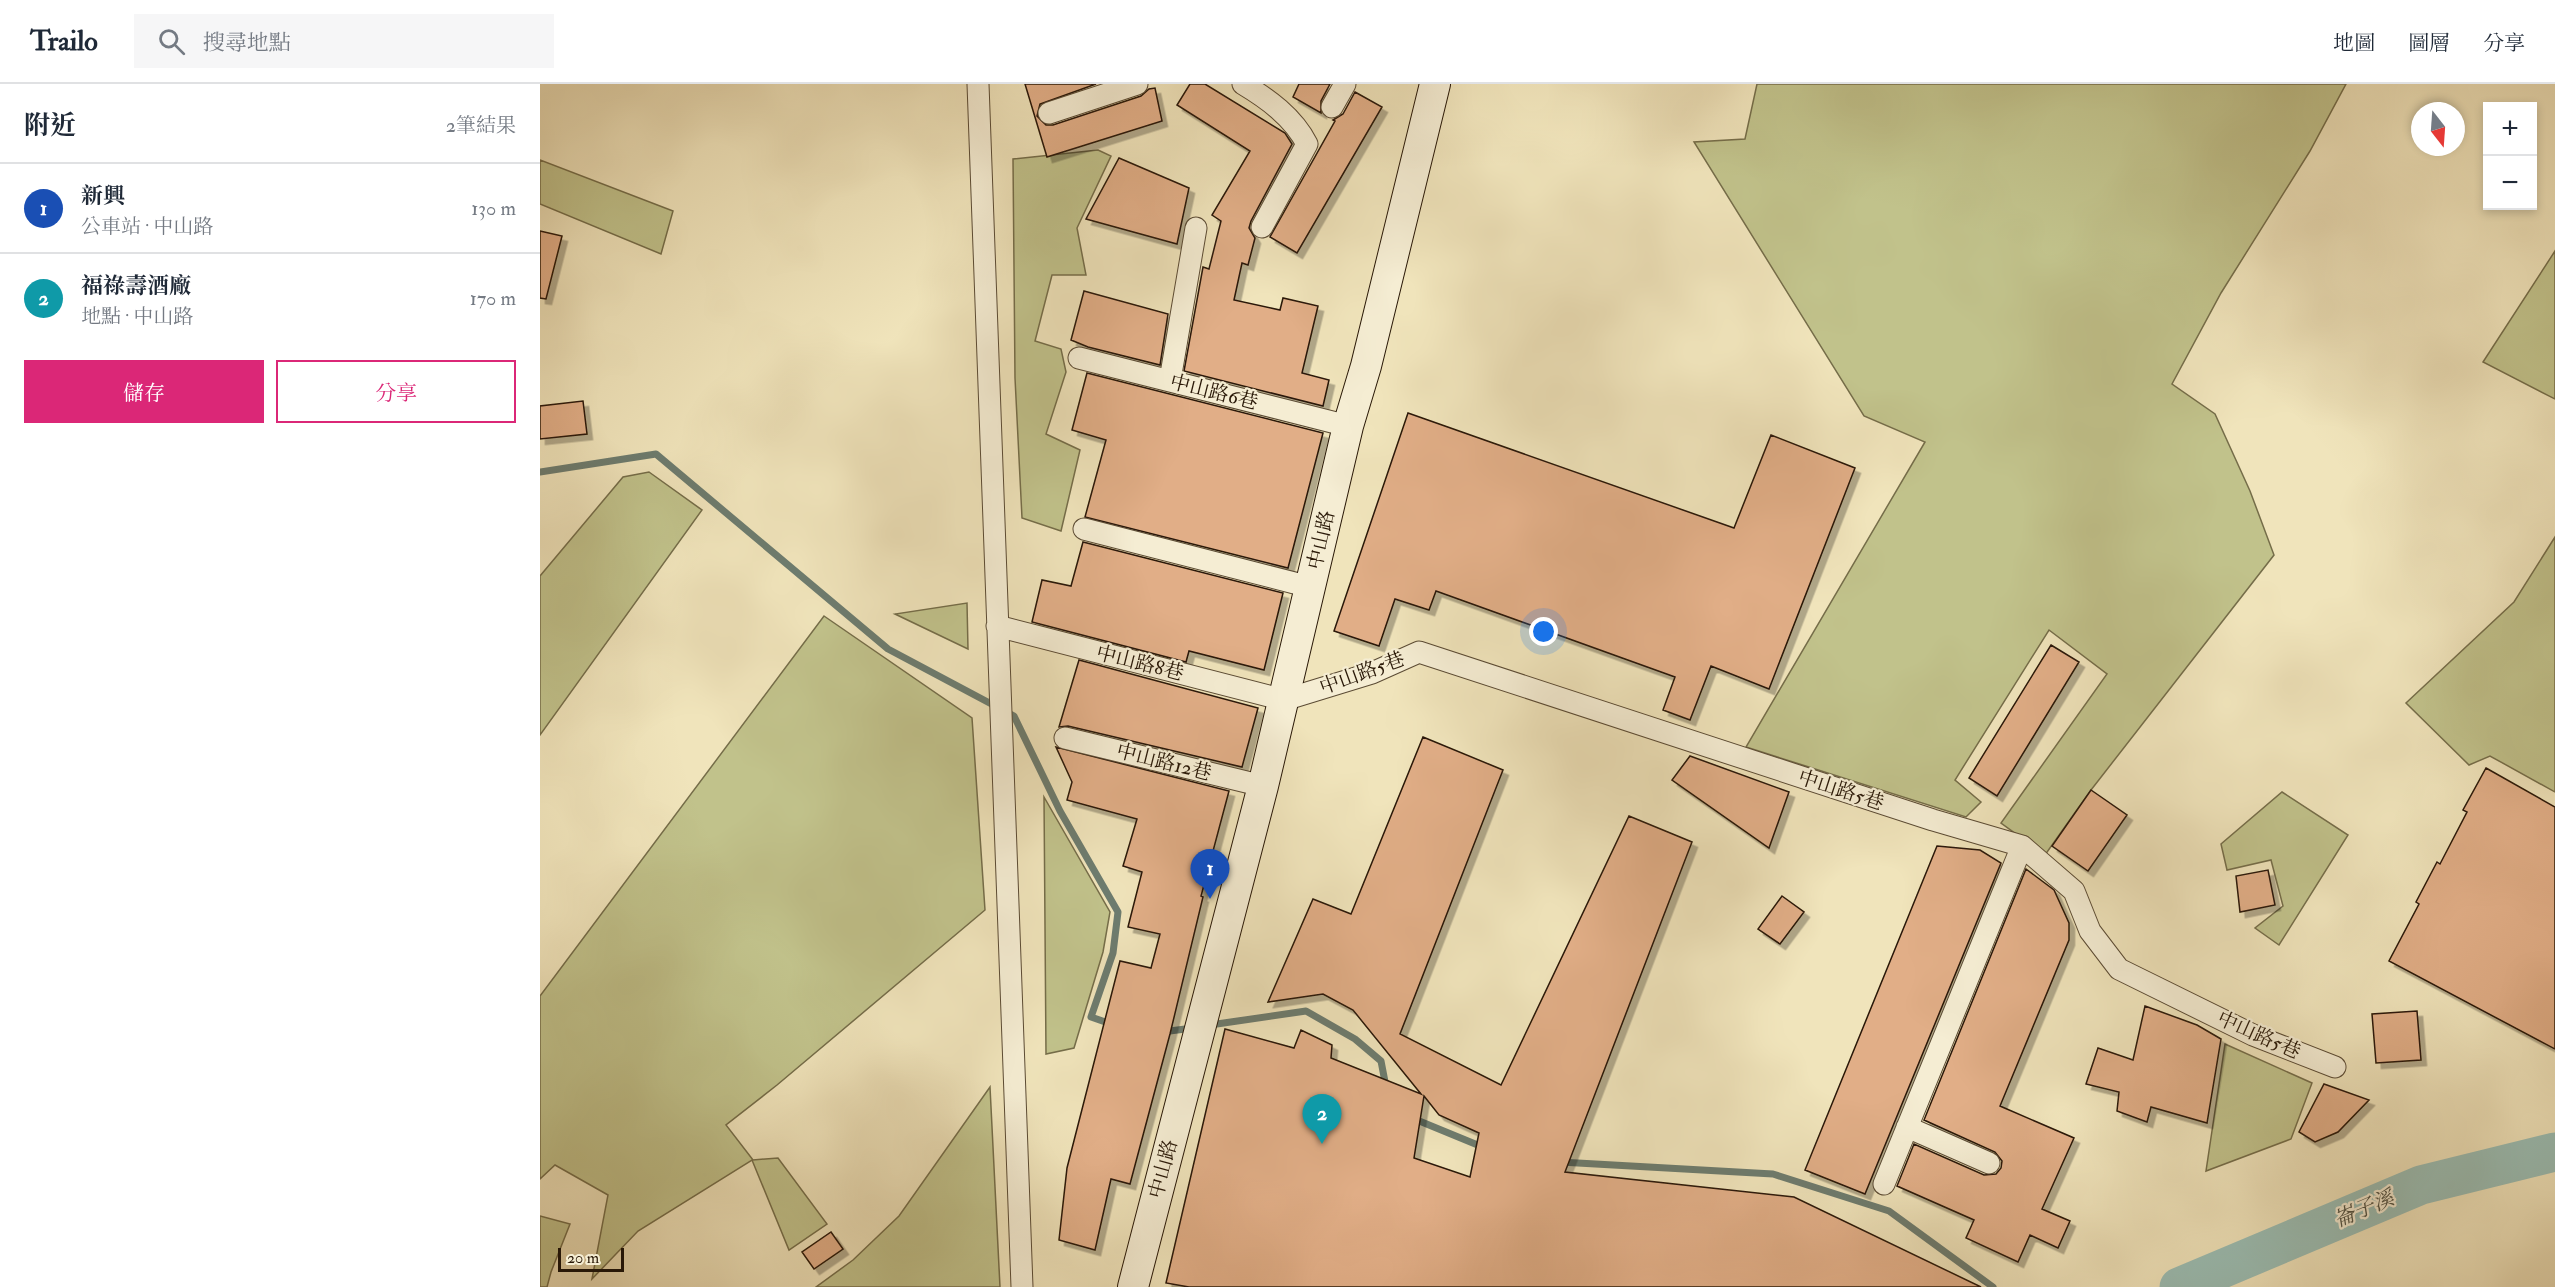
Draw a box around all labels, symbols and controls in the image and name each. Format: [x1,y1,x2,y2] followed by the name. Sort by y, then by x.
[134,14,554,68] search box
[30,24,98,59] text: Trailo
[155,25,188,58] icon: search
[203,29,291,57] text: 搜尋地點
[2333,30,2375,57] text: 地圖
[2408,30,2450,57] text: 圖層
[2483,30,2525,57] text: 分享
[2411,102,2465,156] north arrow
[2483,102,2537,210] map controls
[2483,102,2537,156] button: +
[24,110,76,142] text: 附近
[446,113,516,138] text: 2筆結果
[2483,156,2537,210] button: −
[81,182,125,210] text: 新興
[40,196,47,221] text: 1
[471,196,516,221] text: 130 m
[81,214,213,239] text: 公車站 · 中山路
[81,272,191,300] text: 福祿壽酒廠
[38,286,49,311] text: 2
[470,286,516,311] text: 170 m
[81,304,193,329] text: 地點 · 中山路
[24,360,264,423] button: 儲存
[276,360,516,423] button: 分享
[1167,369,1261,415] street label: 中山路6巷
[1302,508,1340,572] street label: 中山路
[1529,617,1558,646] your location
[1094,640,1186,686] street label: 中山路8巷
[1316,646,1408,700] street label: 中山路5巷
[1114,738,1214,786] street label: 中山路12巷
[1795,764,1887,816] street label: 中山路5巷
[1190,850,1230,899] pin: 1
[2213,1006,2305,1064] street label: 中山路5巷
[1302,1094,1342,1144] pin: 2
[1143,1137,1183,1201] street label: 中山路
[2330,1183,2400,1234] water label: 崙子溪
[558,1245,624,1272] scale bar
[567,1248,599,1268] text: 20 m

